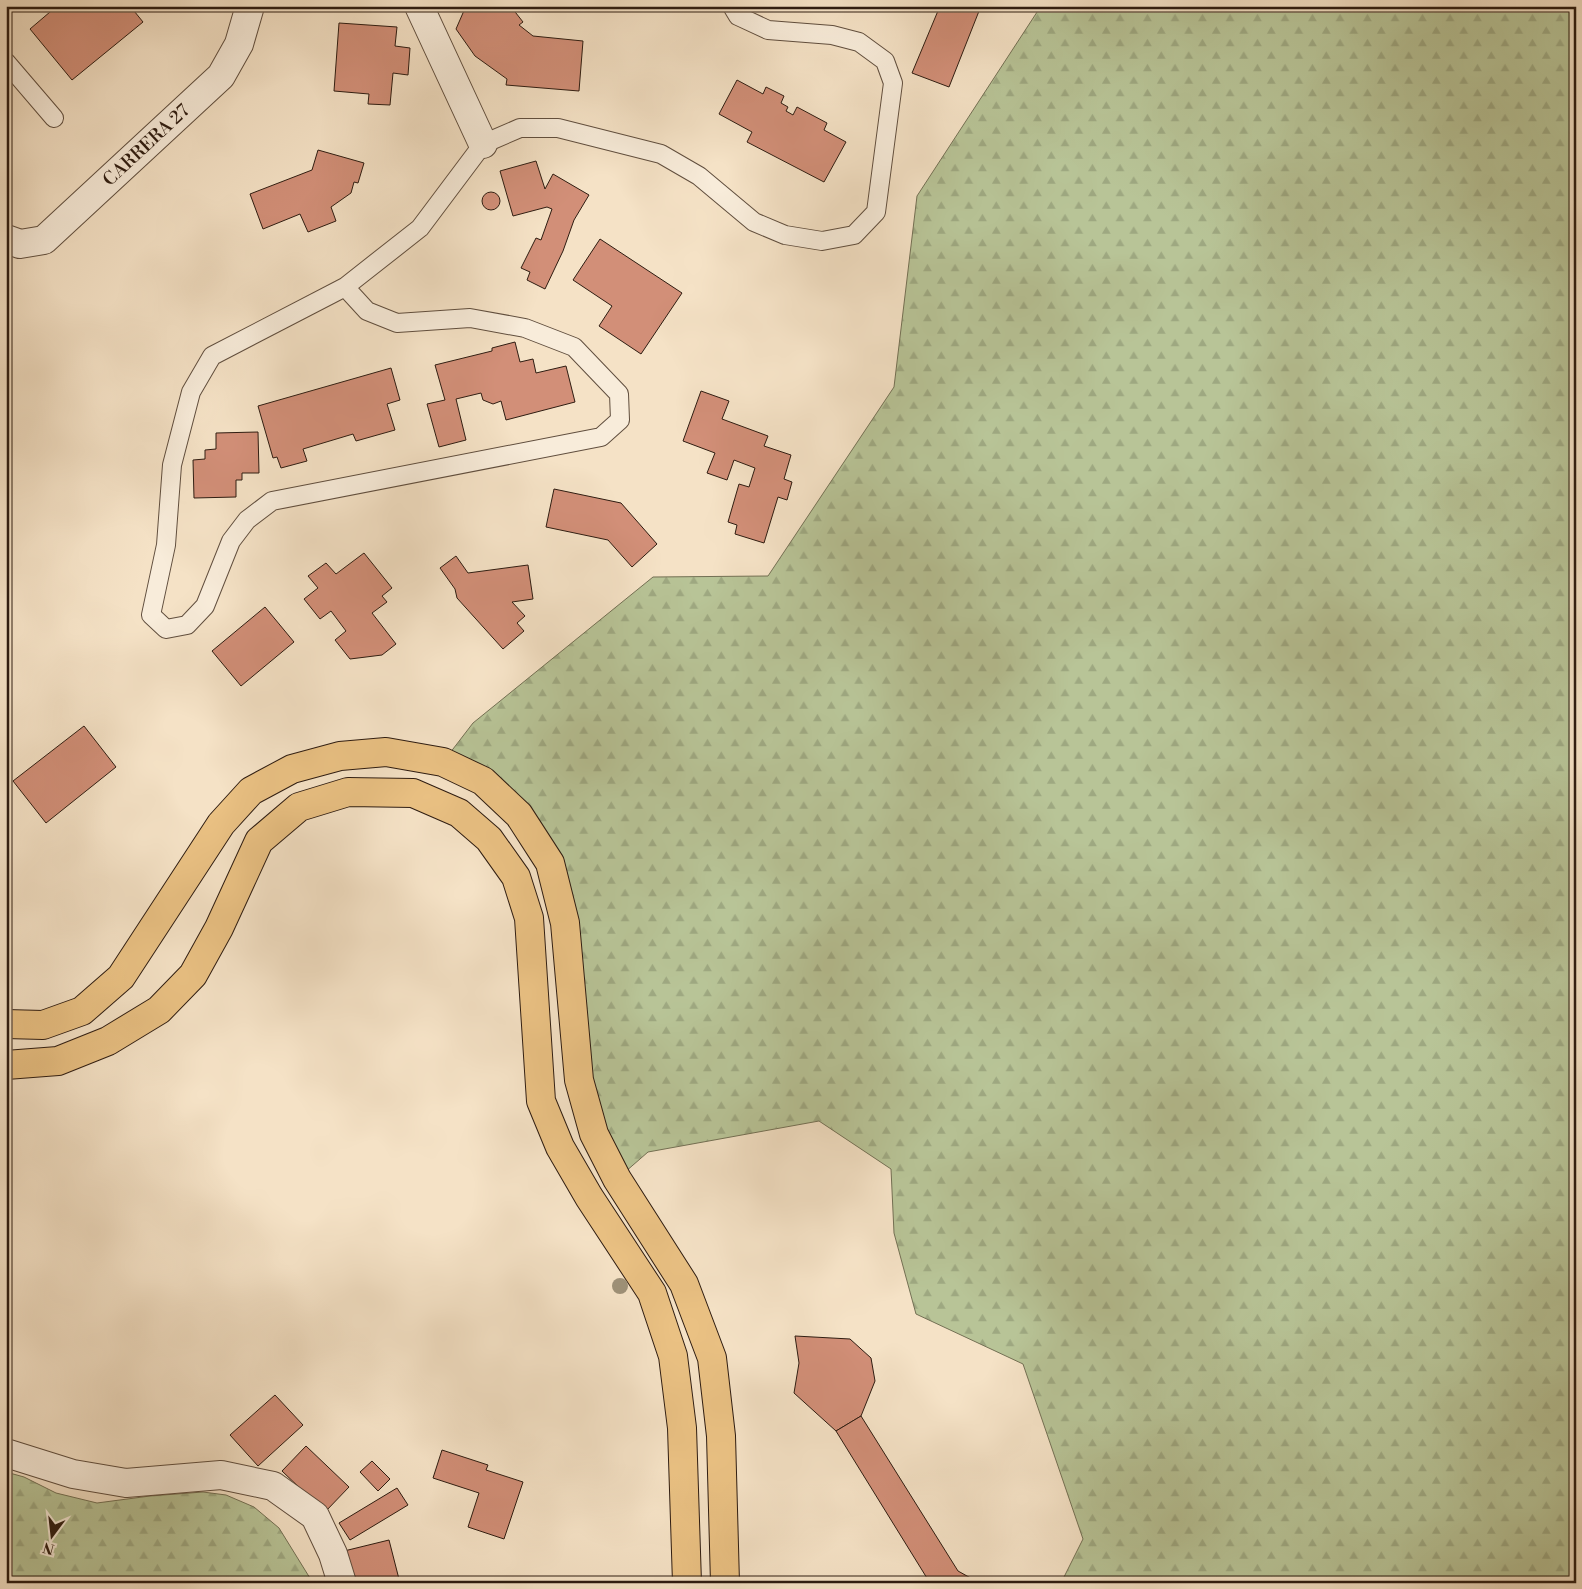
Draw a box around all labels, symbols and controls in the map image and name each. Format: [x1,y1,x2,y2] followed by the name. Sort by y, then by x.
[98,99,194,191] street label: CARRERA 27
[28,1512,78,1562] north arrow
[41,1537,57,1558] text: N

